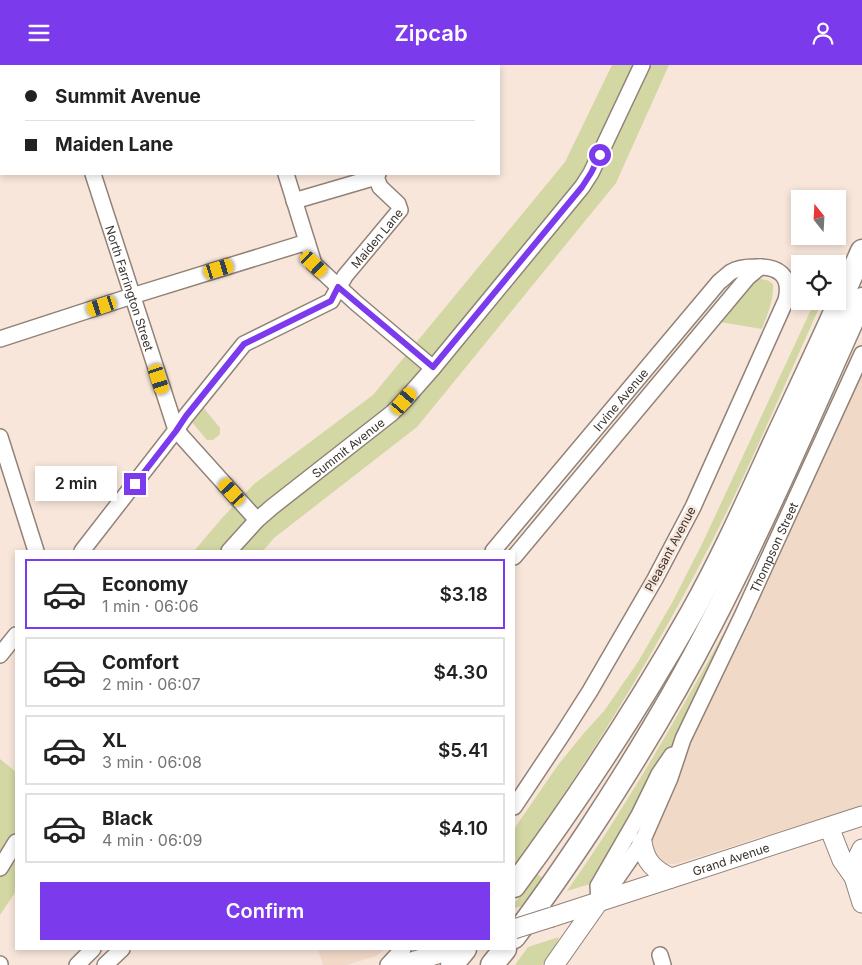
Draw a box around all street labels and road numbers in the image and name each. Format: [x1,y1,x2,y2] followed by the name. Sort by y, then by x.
[348,205,406,271] street label: Maiden Lane
[103,223,157,353] street label: North Farrington Street
[590,365,651,434] street label: Irvine Avenue
[309,414,387,481] street label: Summit Avenue
[746,500,801,595] street label: Thompson Street
[641,504,699,594] street label: Pleasant Avenue
[690,839,771,878] street label: Grand Avenue

